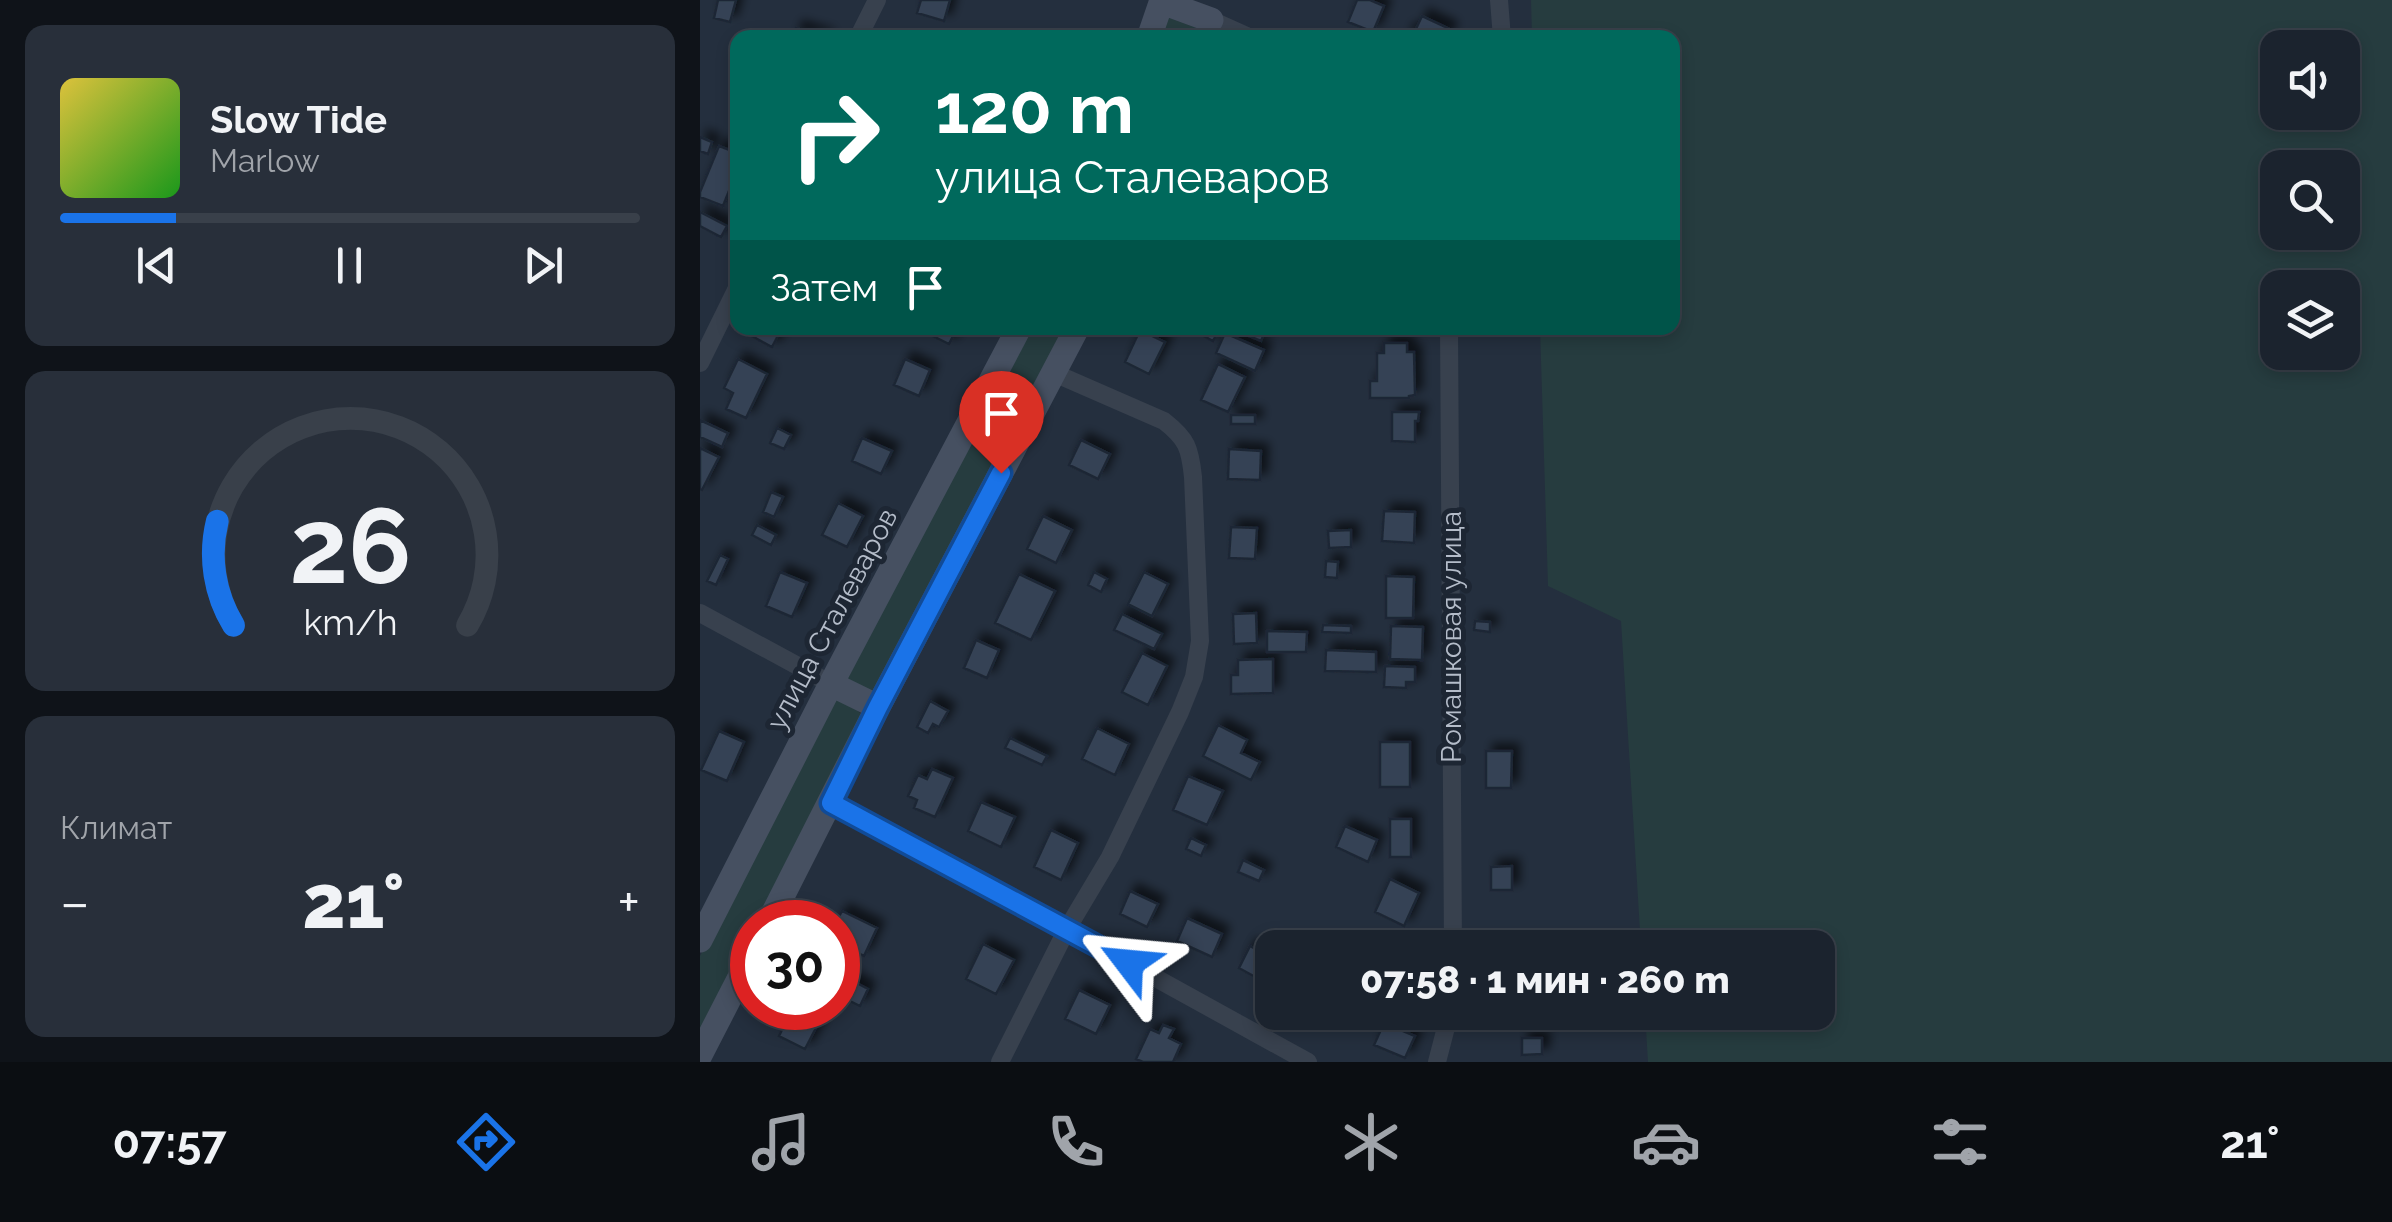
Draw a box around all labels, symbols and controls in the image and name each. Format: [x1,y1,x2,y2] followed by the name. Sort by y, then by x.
[2260,30,2360,370] map controls
[2260,30,2360,130] button: sound
[935,67,1134,149] text: 120 m
[770,70,900,200] icon: right
[210,97,387,142] text: Slow Tide
[210,142,320,179] text: Marlow
[2260,150,2360,250] button: search
[935,151,1330,204] text: улица Сталеваров
[129,238,184,293] icon: previous
[322,238,377,293] icon: pause
[516,238,571,293] icon: next
[898,260,953,315] icon: arrive
[770,265,878,310] text: Затем
[2260,270,2360,370] button: layers
[959,371,1044,474] pin
[974,386,1029,441] icon: arrive
[289,485,411,607] text: 26
[760,503,904,735] street label: улица Сталеваров
[1435,511,1468,763] street label: Ромашковая улица
[303,601,397,643] text: km/h
[60,809,172,846] text: Климат
[302,857,405,946] text: 21°
[60,870,90,935] text: −
[617,870,640,935] text: +
[730,900,860,1030] speed limit sign: 30
[1077,911,1181,1015] position arrow
[1360,957,1730,1002] text: 07:58 · 1 мин · 260 m
[451,1107,521,1177] icon: directions
[746,1107,816,1177] icon: music
[1041,1107,1111,1177] icon: phone
[1336,1107,1406,1177] icon: climate
[1631,1107,1701,1177] icon: car
[1925,1107,1995,1177] icon: filters
[112,1116,227,1169] text: 07:57
[2220,1116,2280,1169] text: 21°

